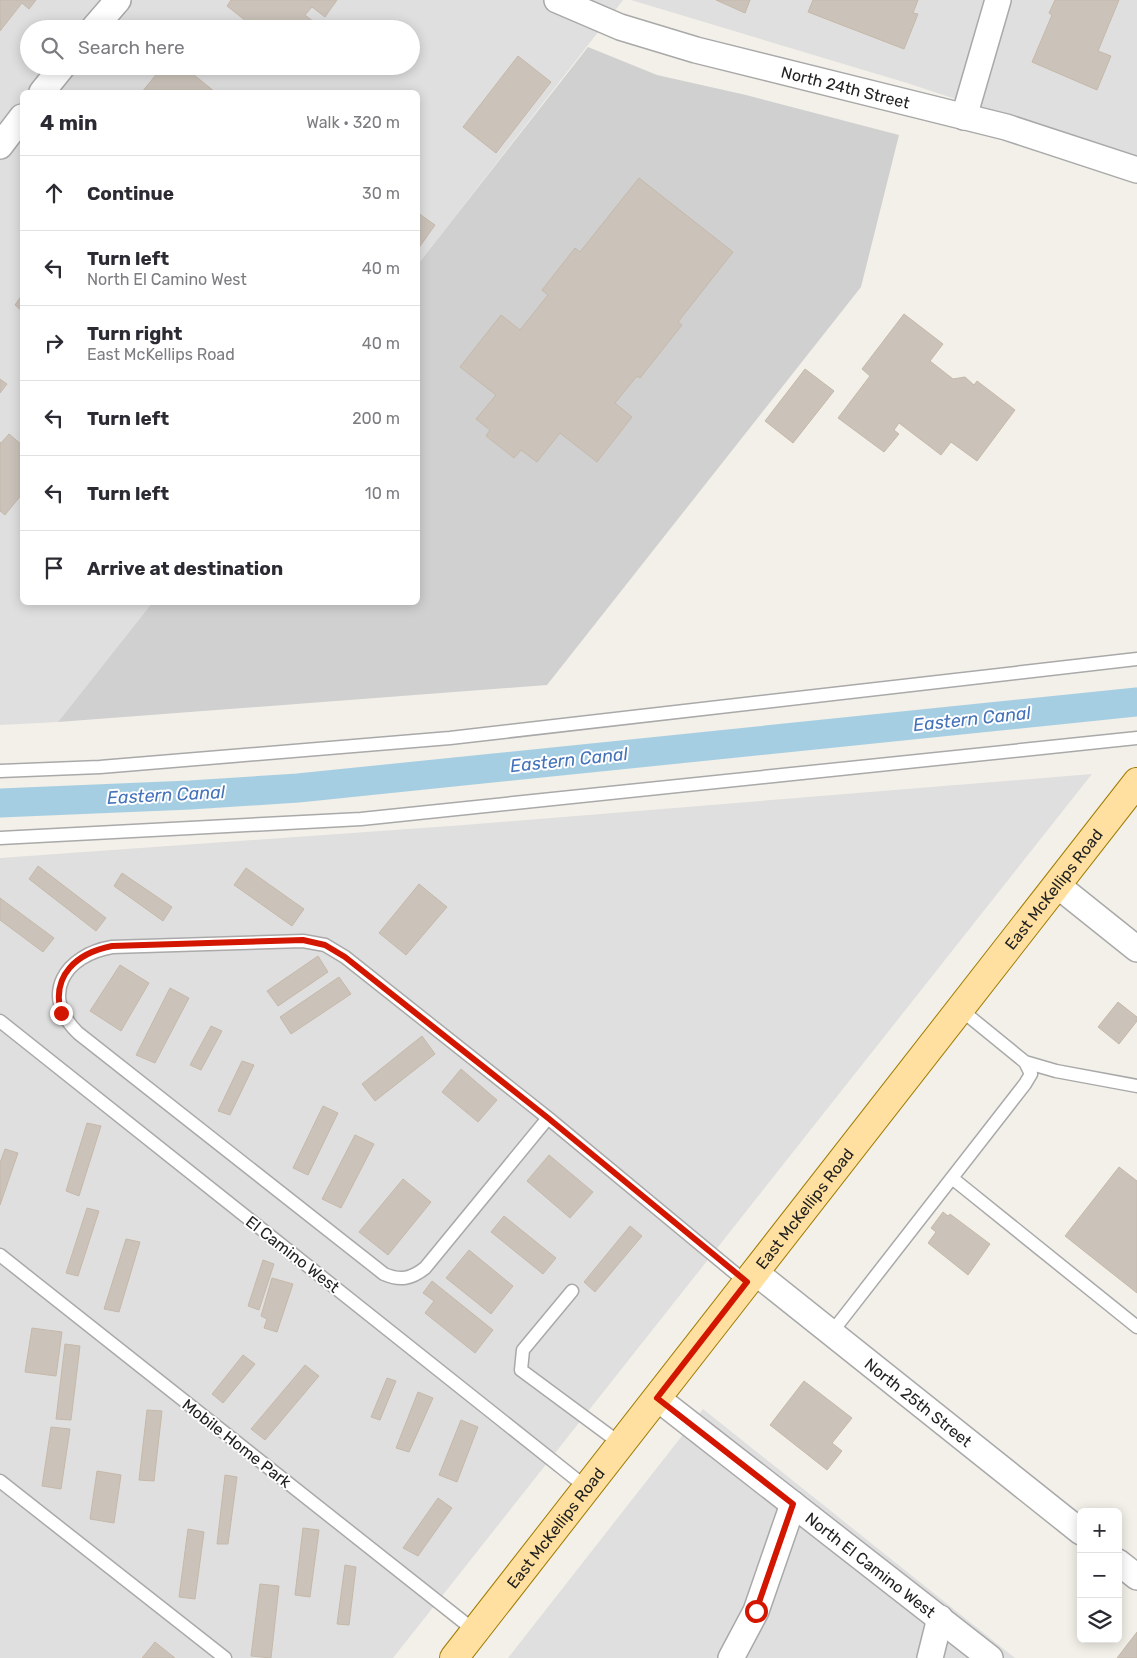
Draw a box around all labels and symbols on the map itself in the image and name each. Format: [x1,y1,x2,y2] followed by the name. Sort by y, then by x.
[779,63,912,113] street label: North 24th Street
[912,702,1033,736] water label: Eastern Canal
[509,743,630,777] water label: Eastern Canal
[106,781,226,809] water label: Eastern Canal
[1001,825,1107,954] street label: East McKellips Road
[50,1002,73,1025] route end
[752,1145,858,1273] street label: East McKellips Road
[242,1212,343,1297] street label: El Camino West
[861,1354,975,1451] street label: North 25th Street
[178,1395,296,1492] street label: Mobile Home Park
[503,1464,609,1592] street label: East McKellips Road
[801,1508,939,1622] street label: North El Camino West
[745,1600,768,1623] route start

